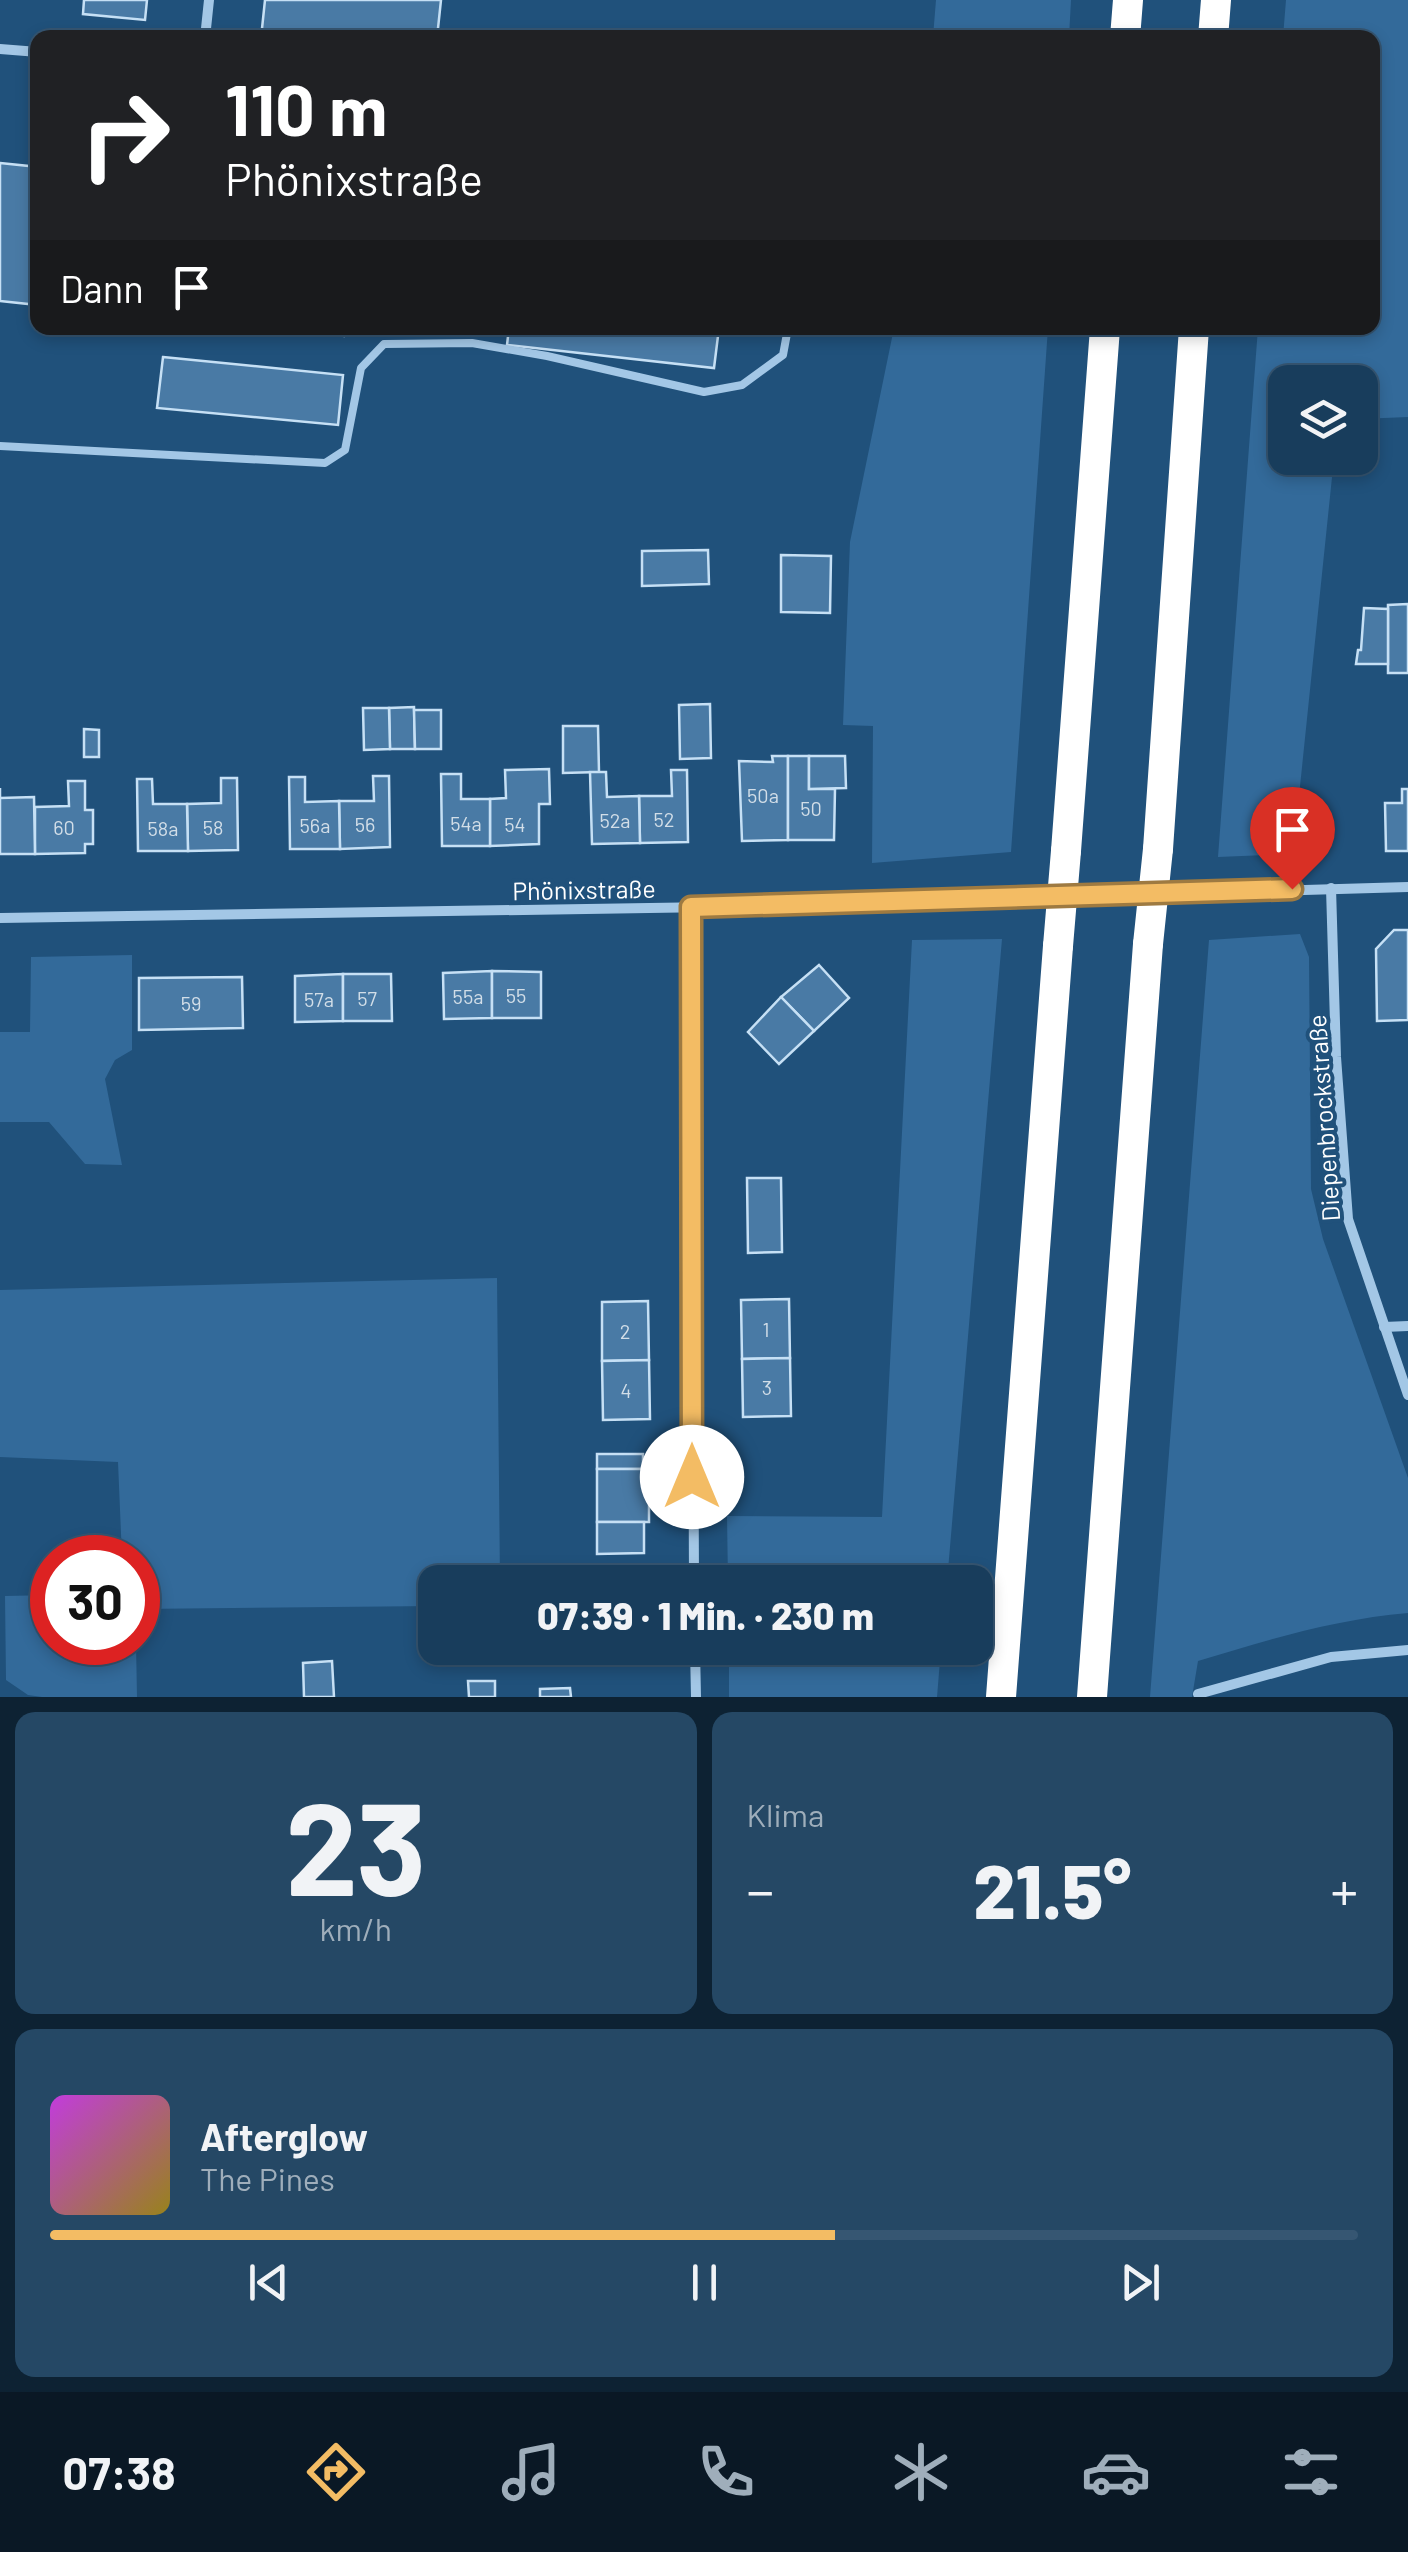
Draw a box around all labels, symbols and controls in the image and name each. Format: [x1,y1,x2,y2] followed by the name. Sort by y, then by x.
[225,66,387,150] text: 110 m
[60,70,190,200] icon: right
[225,151,483,205] text: Phönixstraße
[164,260,219,315] icon: arrive
[60,265,144,311] text: Dann
[1268,365,1378,475] map controls
[1268,365,1378,475] button: layers
[747,783,779,807] house number: 50a
[1250,787,1335,890] pin
[800,796,822,820] house number: 50
[1265,802,1320,857] icon: arrive
[654,807,675,831] house number: 52
[599,808,631,832] house number: 52a
[450,811,482,835] house number: 54a
[355,812,375,836] house number: 56
[504,812,526,836] house number: 54
[300,813,330,837] house number: 56a
[53,815,75,839] house number: 60
[203,815,223,839] house number: 58
[148,816,178,840] house number: 58a
[512,873,656,905] street label: Phönixstraße
[506,983,526,1007] house number: 55
[453,984,483,1008] house number: 55a
[357,986,377,1010] house number: 57
[304,987,334,1011] house number: 57a
[181,991,201,1015] house number: 59
[1301,1014,1345,1222] street label: Diepenbrockstraße
[763,1317,770,1341] house number: 1
[620,1319,630,1343] house number: 2
[762,1375,772,1399] house number: 3
[620,1378,632,1402] house number: 4
[640,1425,744,1529] position arrow
[30,1535,160,1665] speed limit sign: 30
[537,1592,874,1638] text: 07:39 · 1 Min. · 230 m
[285,1766,426,1922] text: 23
[747,1795,824,1833] text: Klima
[973,1844,1131,1934] text: 21.5°
[747,1856,774,1922] text: −
[1330,1856,1358,1922] text: +
[320,1909,392,1947] text: km/h
[200,2113,368,2159] text: Afterglow
[200,2159,335,2197] text: The Pines
[241,2255,296,2310] icon: previous
[677,2255,732,2310] icon: pause
[1113,2255,1168,2310] icon: next
[301,2437,371,2507] icon: directions
[496,2437,566,2507] icon: music
[691,2437,761,2507] icon: phone
[886,2437,956,2507] icon: climate
[1081,2437,1151,2507] icon: car
[1276,2437,1346,2507] icon: filters
[63,2445,176,2499] text: 07:38

